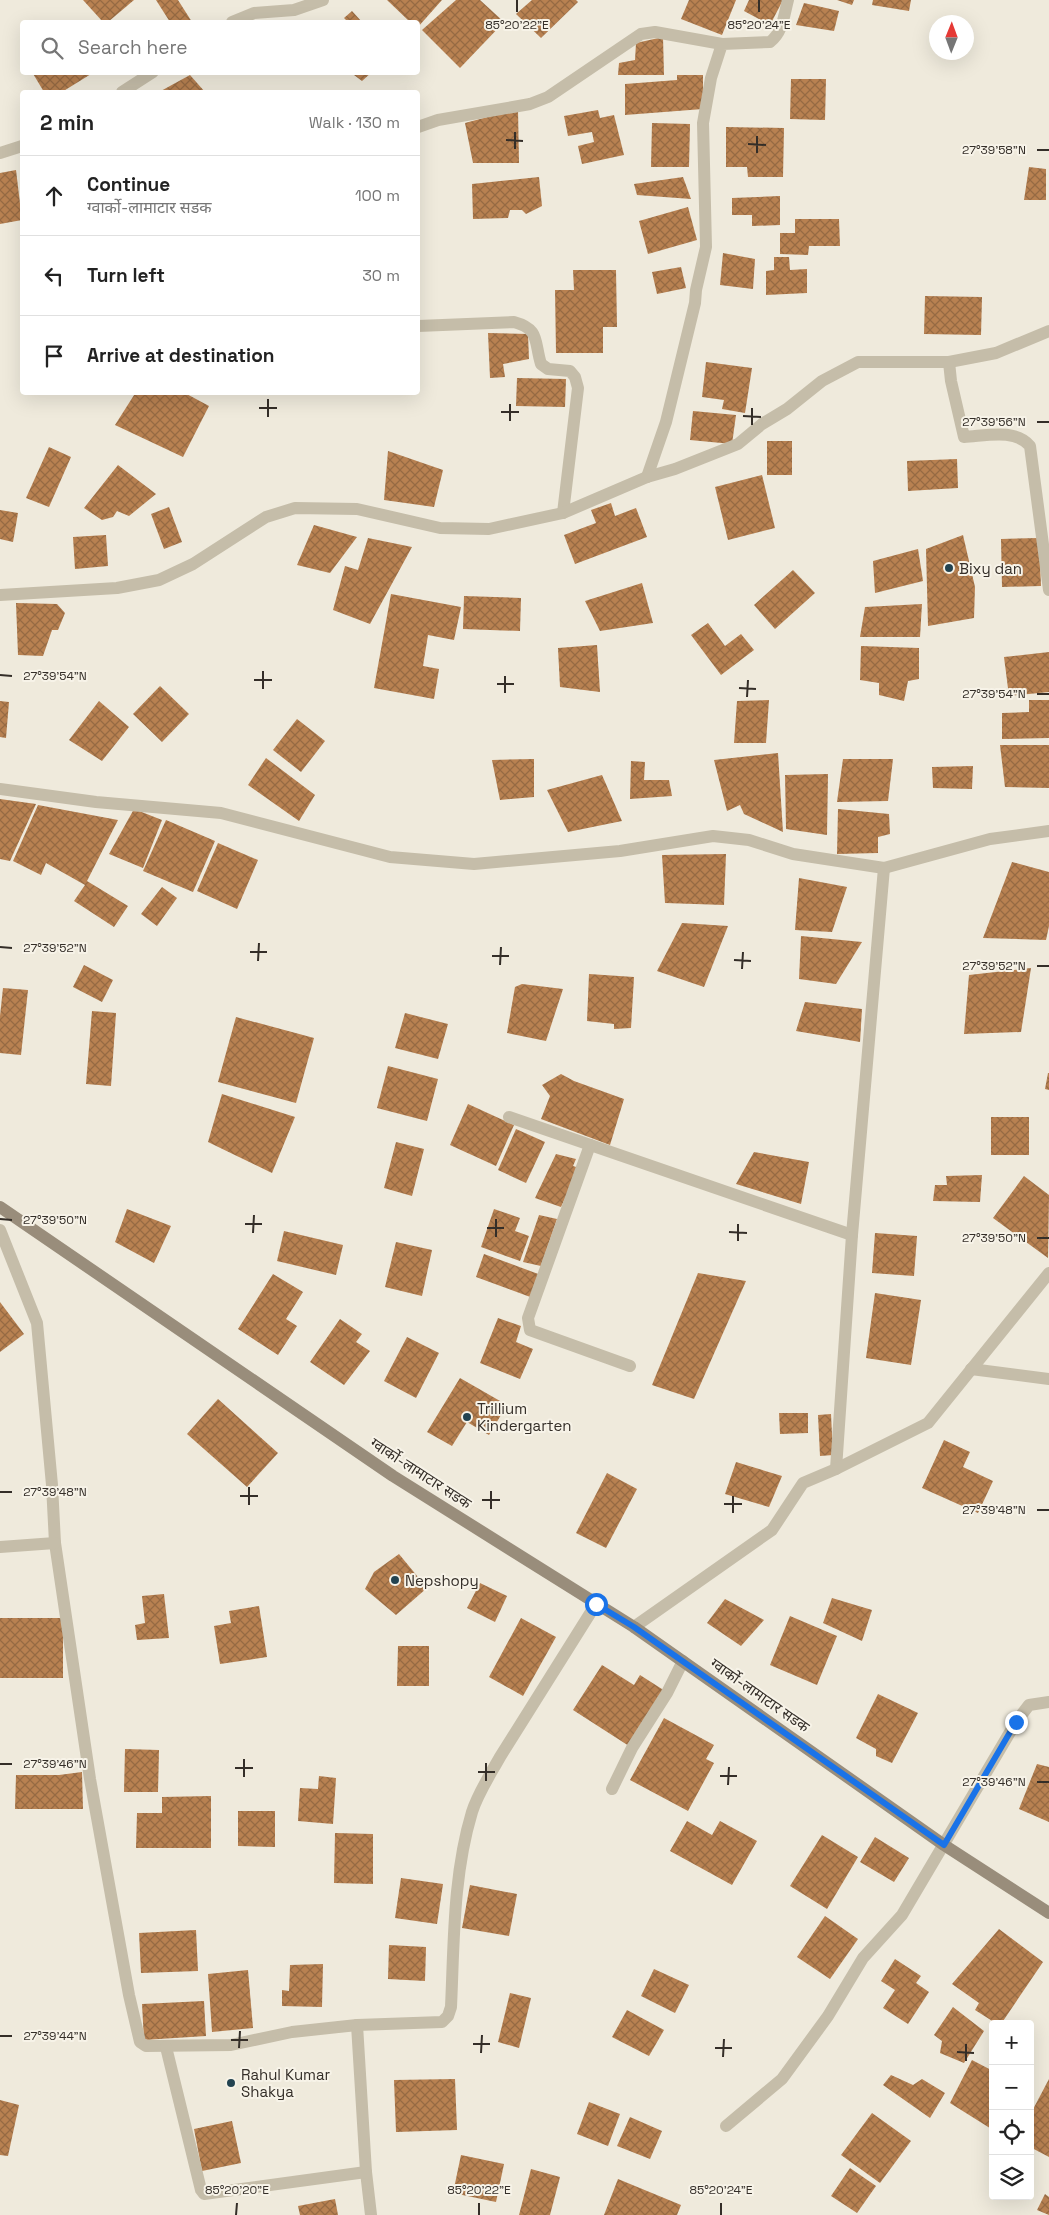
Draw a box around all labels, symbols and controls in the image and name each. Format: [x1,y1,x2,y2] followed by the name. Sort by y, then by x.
[929,15,974,60] north arrow
[485,17,549,33] text: 85°20'22"E
[728,17,791,33] text: 85°20'24"E
[20,20,420,75] search box
[38,34,66,62] icon: search
[78,35,188,60] text: Search here
[40,109,94,136] text: 2 min
[309,112,400,133] text: Walk · 130 m
[962,142,1026,158] text: 27°39'58"N
[87,172,170,197] text: Continue
[40,182,68,210] icon: ahead
[355,185,400,206] text: 100 m
[87,197,211,218] text: ग्वार्को-लामाटार सडक
[40,262,68,290] icon: left
[87,263,165,288] text: Turn left
[362,265,400,286] text: 30 m
[40,342,68,370] icon: arrive
[87,343,275,368] text: Arrive at destination
[962,414,1026,430] text: 27°39'56"N
[959,559,1022,578] place label: Bixy dan
[943,562,955,574] marker: Bixy dan
[23,668,87,684] text: 27°39'54"N
[962,686,1026,702] text: 27°39'54"N
[23,940,87,956] text: 27°39'52"N
[962,958,1026,974] text: 27°39'52"N
[23,1212,87,1228] text: 27°39'50"N
[962,1230,1026,1246] text: 27°39'50"N
[477,1399,572,1435] place label: Trillium Kindergarten
[461,1411,473,1423] marker: Trillium Kindergarten
[367,1433,476,1513] street label: ग्वार्को-लामाटार सडक
[23,1484,87,1500] text: 27°39'48"N
[962,1502,1026,1518] text: 27°39'48"N
[405,1571,479,1590] place label: Nepshopy
[389,1574,401,1586] marker: Nepshopy
[585,1593,608,1616] route start
[707,1654,814,1737] street label: ग्वार्को-लामाटार सडक
[1005,1711,1028,1734] route end
[23,1756,87,1772] text: 27°39'46"N
[962,1774,1026,1790] text: 27°39'46"N
[989,2020,1034,2200] map controls
[989,2020,1034,2065] button: +
[23,2028,87,2044] text: 27°39'44"N
[241,2065,331,2101] place label: Rahul Kumar Shakya
[989,2065,1034,2110] button: −
[225,2077,237,2089] marker: Rahul Kumar Shakya
[989,2110,1034,2155] button: locate
[989,2155,1034,2200] button: layers
[205,2182,269,2198] text: 85°20'20"E
[447,2182,511,2198] text: 85°20'22"E
[690,2182,753,2198] text: 85°20'24"E

